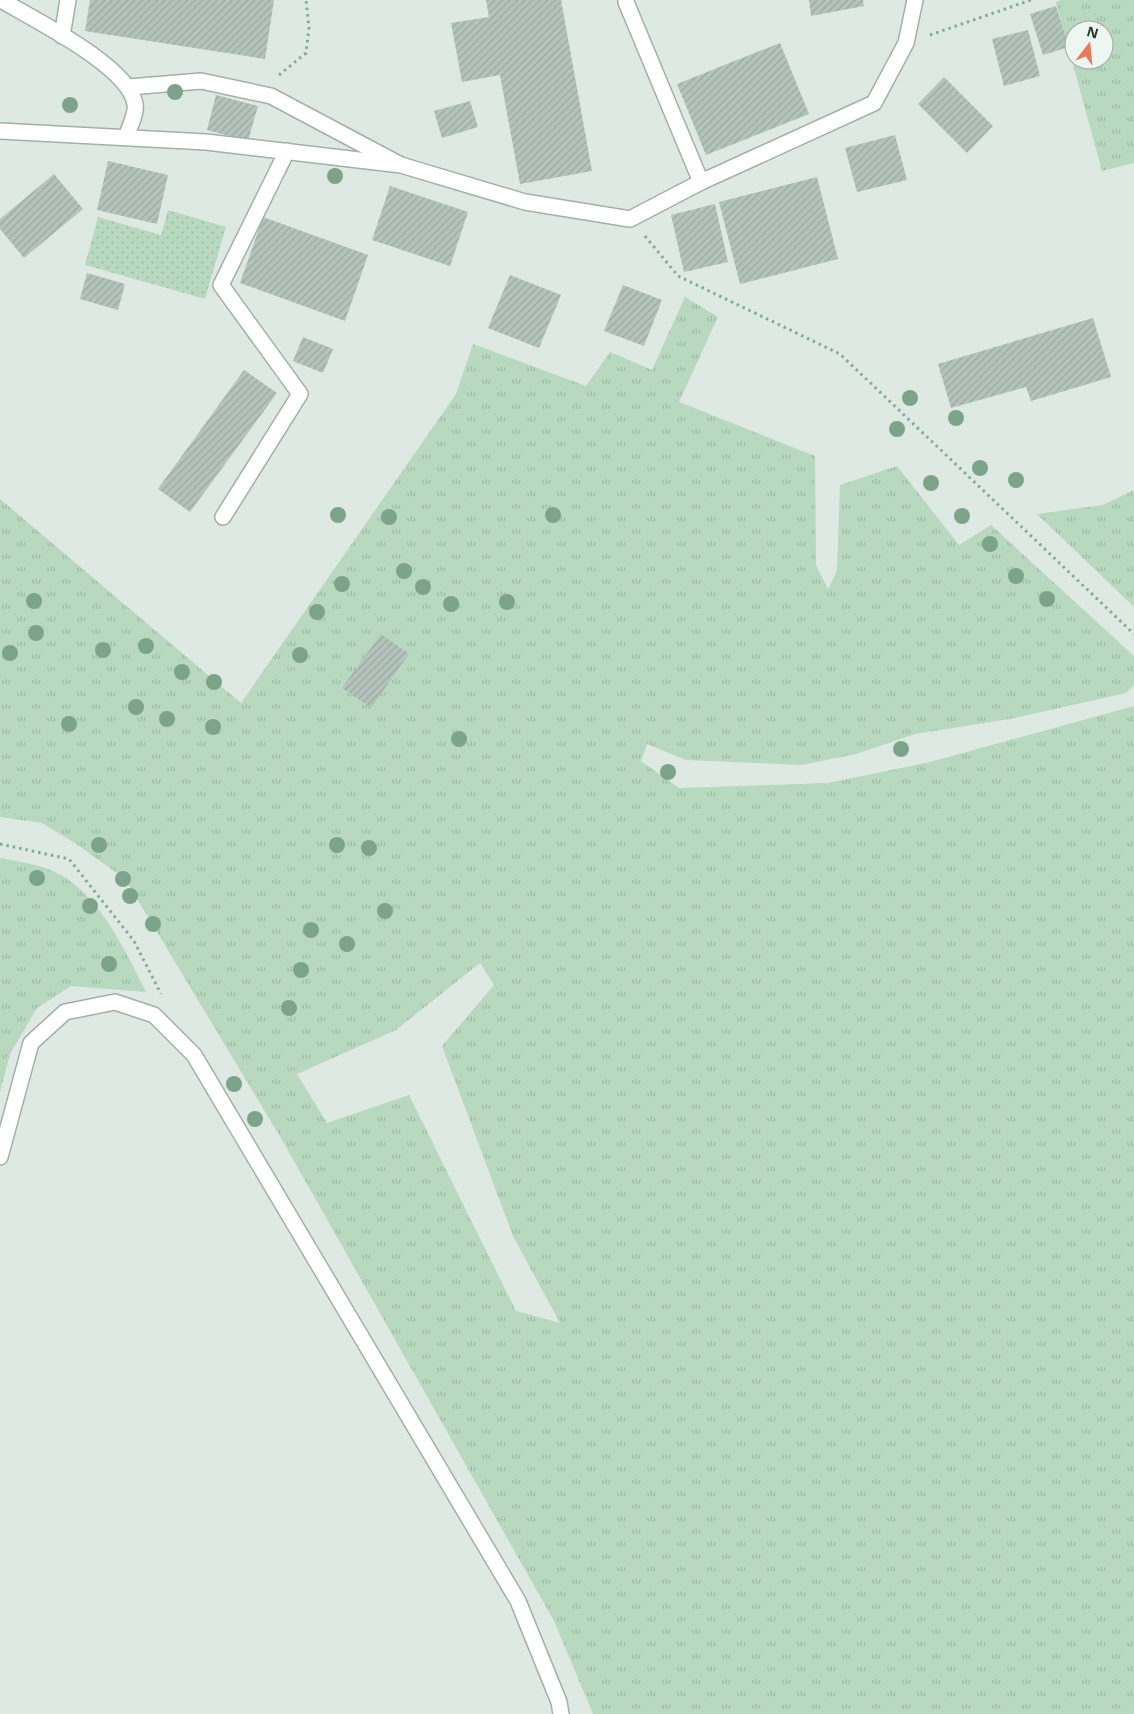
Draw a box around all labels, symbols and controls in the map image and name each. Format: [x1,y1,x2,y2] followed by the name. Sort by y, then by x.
[1064,20,1114,70] north arrow
[1085,21,1101,43] text: N

